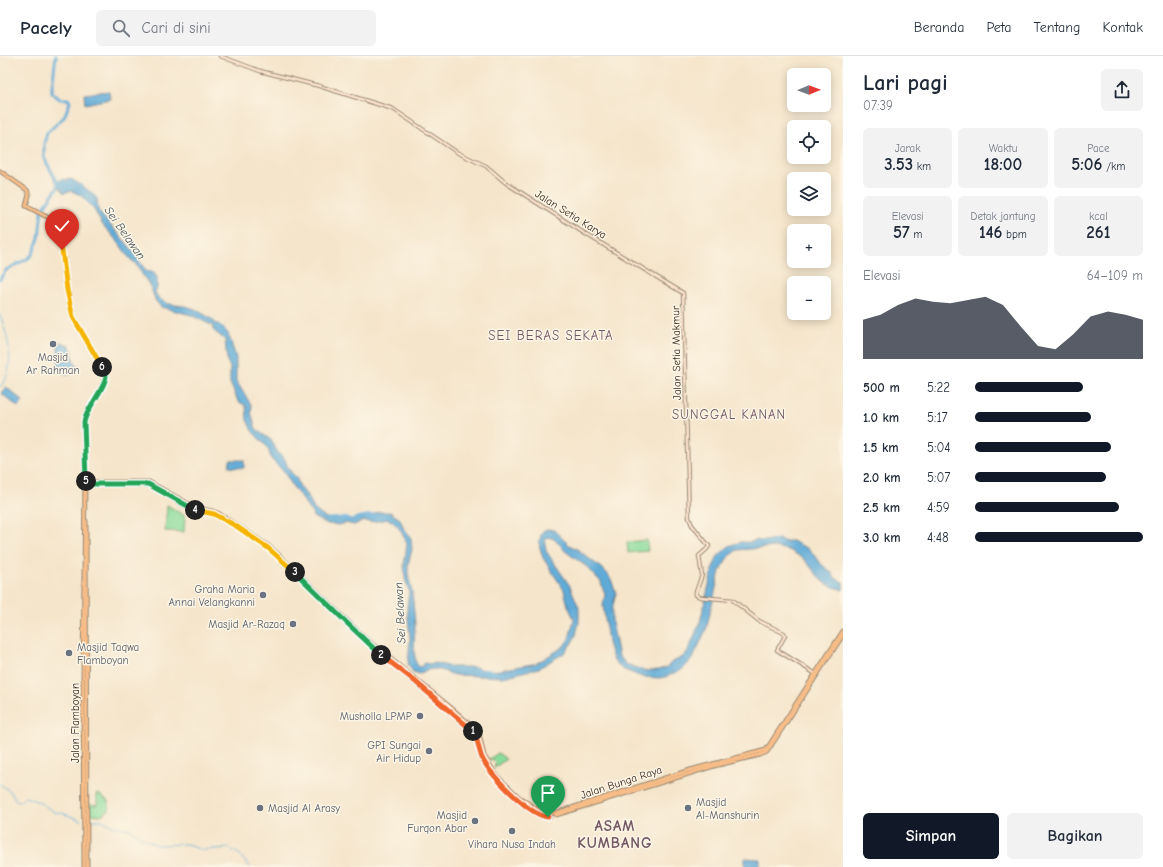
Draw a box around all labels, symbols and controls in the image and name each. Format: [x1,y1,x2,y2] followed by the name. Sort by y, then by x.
[96,10,376,46] search box
[20,17,72,39] text: Pacely
[110,17,132,39] icon: search
[142,19,211,37] text: Cari di sini
[914,19,964,36] text: Beranda
[986,19,1011,36] text: Peta
[1033,19,1080,36] text: Tentang
[1102,19,1143,36] text: Kontak
[787,68,831,112] north arrow
[787,68,831,320] map controls
[1101,69,1143,111] button: share
[863,70,948,96] text: Lari pagi
[863,98,893,113] text: 07:39
[787,120,831,164] button: locate
[895,142,921,155] text: Jarak
[989,142,1017,155] text: Waktu
[1087,142,1109,155] text: Pace
[884,155,913,174] text: 3.53
[984,155,1022,174] text: 18:00
[1071,155,1102,174] text: 5:06
[913,160,931,173] text: km
[1102,160,1125,173] text: /km
[787,172,831,216] button: layers
[533,187,609,242] street label: Jalan Setia Karya
[102,204,149,262] water label: Sei Belawan
[45,209,79,250] pin
[892,210,924,223] text: Elevasi
[971,210,1035,223] text: Detak jantung
[1089,210,1108,223] text: kcal
[51,215,73,237] icon: check
[893,223,910,242] text: 57
[979,223,1002,242] text: 146
[1086,223,1110,242] text: 261
[787,224,831,268] button: +
[910,228,922,241] text: m
[1002,228,1027,241] text: bpm
[863,268,900,283] text: Elevasi
[1087,268,1143,283] text: 64–109 m
[787,276,831,320] button: −
[669,305,684,400] street label: Jalan Setia Makmur
[488,328,614,343] district label: SEI BERAS SEKATA
[48,339,58,349] marker: Masjid Ar Rahman
[26,351,80,377] place label: Masjid Ar Rahman
[92,357,112,377] pin: 6
[99,360,105,373] text: 6
[863,380,900,395] text: 500 m
[927,380,950,395] text: 5:22
[672,407,786,422] district label: SUNGGAL KANAN
[863,410,899,425] text: 1.0 km
[927,410,948,425] text: 5:17
[863,440,899,455] text: 1.5 km
[927,440,951,455] text: 5:04
[863,470,901,485] text: 2.0 km
[927,470,950,485] text: 5:07
[76,471,96,491] pin: 5
[83,474,89,487] text: 5
[185,500,205,520] pin: 4
[863,500,900,515] text: 2.5 km
[927,500,950,515] text: 4:59
[192,503,198,516] text: 4
[863,530,901,545] text: 3.0 km
[927,530,949,545] text: 4:48
[285,562,305,582] pin: 3
[292,565,298,578] text: 3
[391,582,409,644] water label: Sei Belawan
[168,583,255,609] place label: Graha Maria Annai Velangkanni
[258,590,268,600] marker: Graha Maria Annai Velangkanni
[208,618,285,631] place label: Masjid Ar-Razaq
[288,619,298,629] marker: Masjid Ar-Razaq
[77,641,139,667] place label: Masjid Taqwa Flamboyan
[371,645,391,665] pin: 2
[64,648,74,658] marker: Masjid Taqwa Flamboyan
[378,648,384,661] text: 2
[69,683,82,763] street label: Jalan Flamboyan
[340,710,412,723] place label: Musholla LPMP
[415,711,425,721] marker: Musholla LPMP
[463,721,483,741] pin: 1
[471,724,475,737] text: 1
[367,739,421,765] place label: GPI Sungai Air Hidup
[424,746,434,756] marker: GPI Sungai Air Hidup
[579,763,663,802] street label: Jalan Bunga Raya
[531,776,565,817] pin
[537,782,559,804] icon: arrive
[696,796,759,822] place label: Masjid Al-Manshurin
[268,802,340,815] place label: Masjid Al Arasy
[255,803,265,813] marker: Masjid Al Arasy
[683,803,693,813] marker: Masjid Al-Manshurin
[407,809,468,835] place label: Masjid Furqon Abar
[863,813,999,859] button: Simpan
[1007,813,1143,859] button: Bagikan
[470,816,480,826] marker: Masjid Furqon Abar
[577,817,653,852] district label: ASAM KUMBANG
[507,826,517,836] marker: Vihara Nusa Indah
[468,838,556,851] place label: Vihara Nusa Indah

